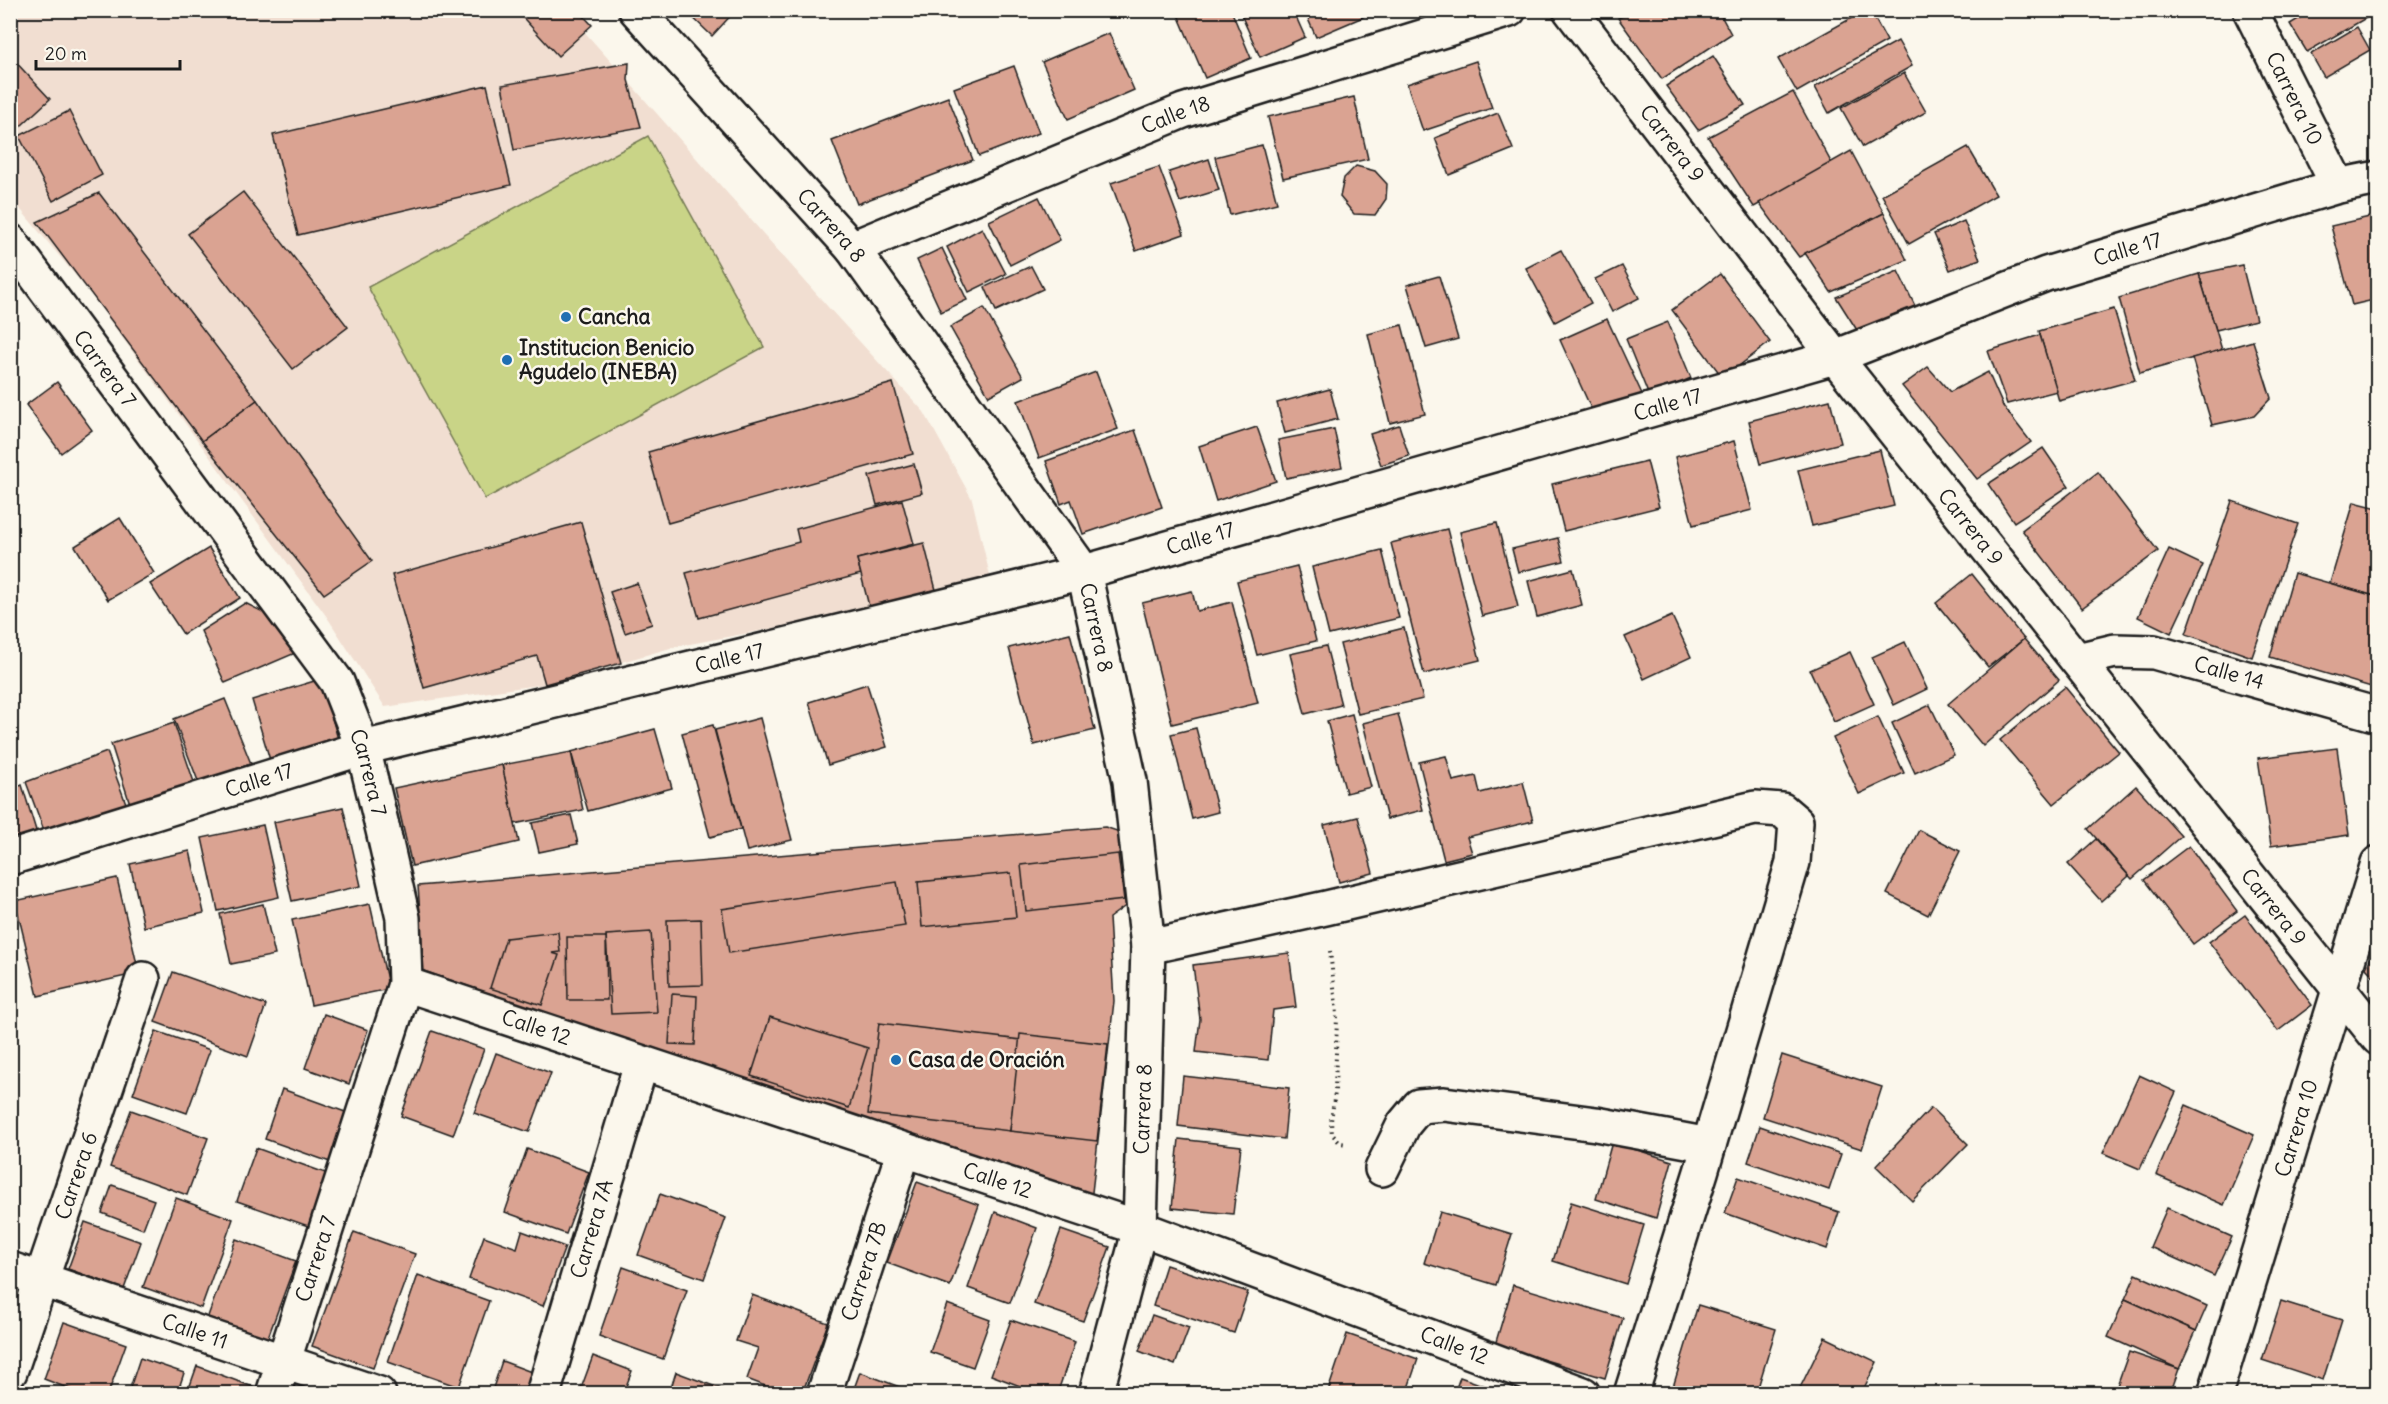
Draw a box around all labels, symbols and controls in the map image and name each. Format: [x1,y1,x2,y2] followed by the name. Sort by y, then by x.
[36,33,180,71] scale bar
[45,42,87,65] text: 20 m
[2260,47,2329,150] street label: Carrera 10
[1137,89,1213,140] street label: Calle 18
[1634,99,1711,188] street label: Carrera 9
[791,182,872,268] street label: Carrera 8
[2090,226,2165,272] street label: Calle 17
[578,303,651,330] place label: Cancha
[559,310,573,324] marker: Cancha
[68,325,143,412] street label: Carrera 7
[519,334,694,385] place label: Institucion Benicio Agudelo (INEBA)
[500,353,514,367] marker: Institucion Benicio Agudelo (INEBA)
[1630,382,1705,427] street label: Calle 17
[1932,483,2010,571] street label: Carrera 9
[1163,516,1238,561] street label: Calle 17
[1074,580,1120,675] street label: Carrera 8
[692,637,767,679] street label: Calle 17
[2191,650,2267,695] street label: Calle 14
[344,725,393,819] street label: Carrera 7
[222,757,296,803] street label: Calle 17
[2235,863,2313,951] street label: Carrera 9
[498,1003,574,1051] street label: Calle 12
[908,1046,1065,1073] place label: Casa de Oración
[889,1053,903,1067] marker: Casa de Oración
[1127,1063,1158,1155] street label: Carrera 8
[2268,1076,2324,1180] street label: Carrera 10
[49,1128,103,1223] street label: Carrera 6
[959,1156,1035,1204] street label: Calle 12
[564,1176,619,1282] street label: Carrera 7A
[289,1212,342,1305] street label: Carrera 7
[835,1218,893,1324] street label: Carrera 7B
[158,1307,231,1355] street label: Calle 11
[1416,1320,1493,1370] street label: Calle 12

